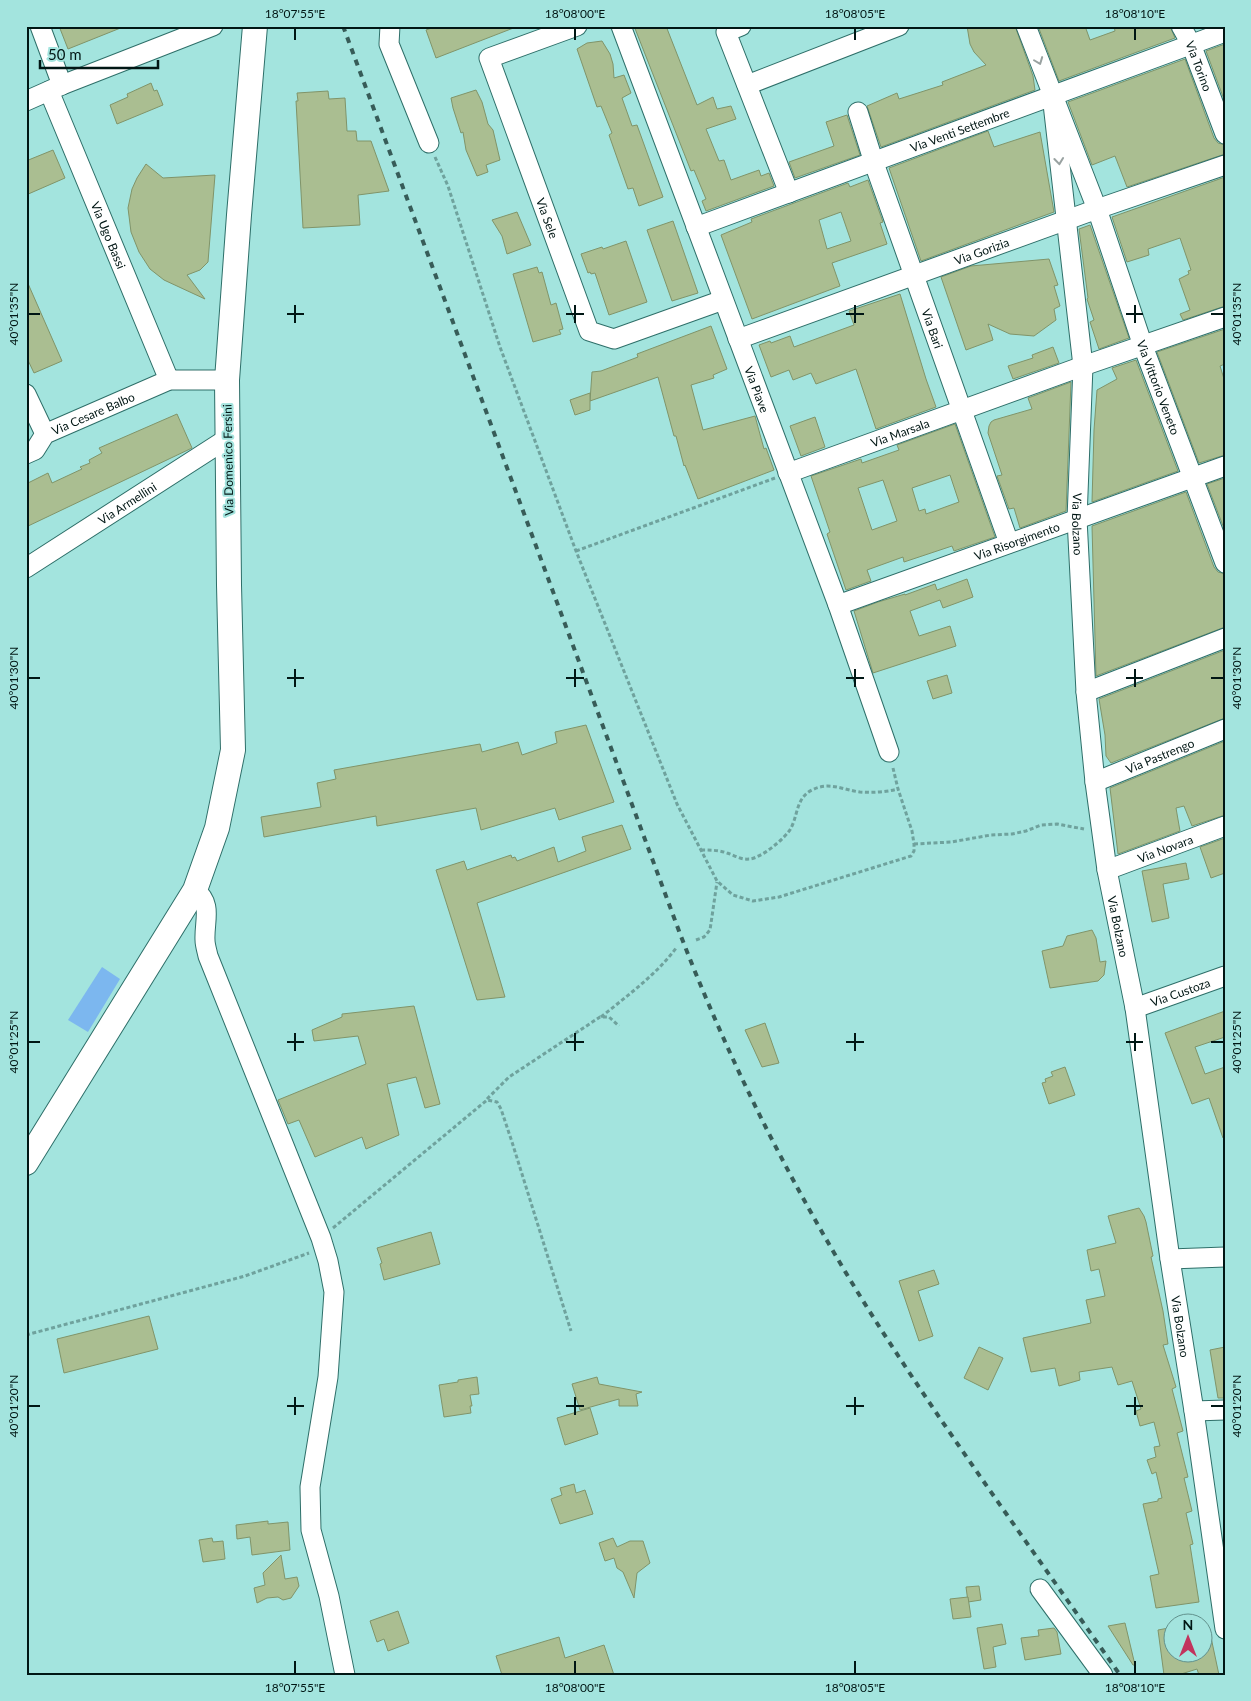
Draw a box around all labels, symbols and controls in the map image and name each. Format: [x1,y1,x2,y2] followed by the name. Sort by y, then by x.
[265,6,325,21] text: 18°07'55"E
[545,6,605,21] text: 18°08'00"E
[825,6,885,21] text: 18°08'05"E
[1105,6,1165,21] text: 18°08'10"E
[40,38,158,70] scale bar
[1183,38,1216,93] street label: Via Torino
[48,45,82,63] text: 50 m
[1033,56,1043,65] one-way arrow
[908,105,1011,155] street label: Via Venti Settembre
[1053,157,1064,165] one-way arrow
[533,196,562,240] street label: Via Sele
[88,199,130,271] street label: Via Ugo Bassi
[952,234,1011,268] street label: Via Gorizia
[6,283,21,345] text: 40°01'35"N
[1229,283,1244,345] text: 40°01'35"N
[919,307,947,350] street label: Via Bari
[1134,338,1183,437] street label: Via Vittorio Veneto
[742,364,773,415] street label: Via Piave
[49,388,137,438] street label: Via Cesare Balbo
[220,404,236,516] street label: Via Domenico Fersini
[868,415,931,450] street label: Via Marsala
[95,479,159,527] street label: Via Armellini
[1069,493,1086,556] street label: Via Bolzano
[972,518,1062,563] street label: Via Risorgimento
[6,647,21,709] text: 40°01'30"N
[1229,647,1244,709] text: 40°01'30"N
[1123,735,1196,776] street label: Via Pastrengo
[1135,831,1195,865] street label: Via Novara
[1105,894,1132,959] street label: Via Bolzano
[1148,974,1212,1009] street label: Via Custoza
[6,1011,21,1073] text: 40°01'25"N
[1229,1011,1244,1073] text: 40°01'25"N
[1168,1295,1193,1359] street label: Via Bolzano
[6,1375,21,1437] text: 40°01'20"N
[1229,1375,1244,1437] text: 40°01'20"N
[1164,1614,1214,1664] north arrow
[1183,1616,1193,1633] text: N
[265,1680,325,1695] text: 18°07'55"E
[545,1680,605,1695] text: 18°08'00"E
[825,1680,885,1695] text: 18°08'05"E
[1105,1680,1165,1695] text: 18°08'10"E

